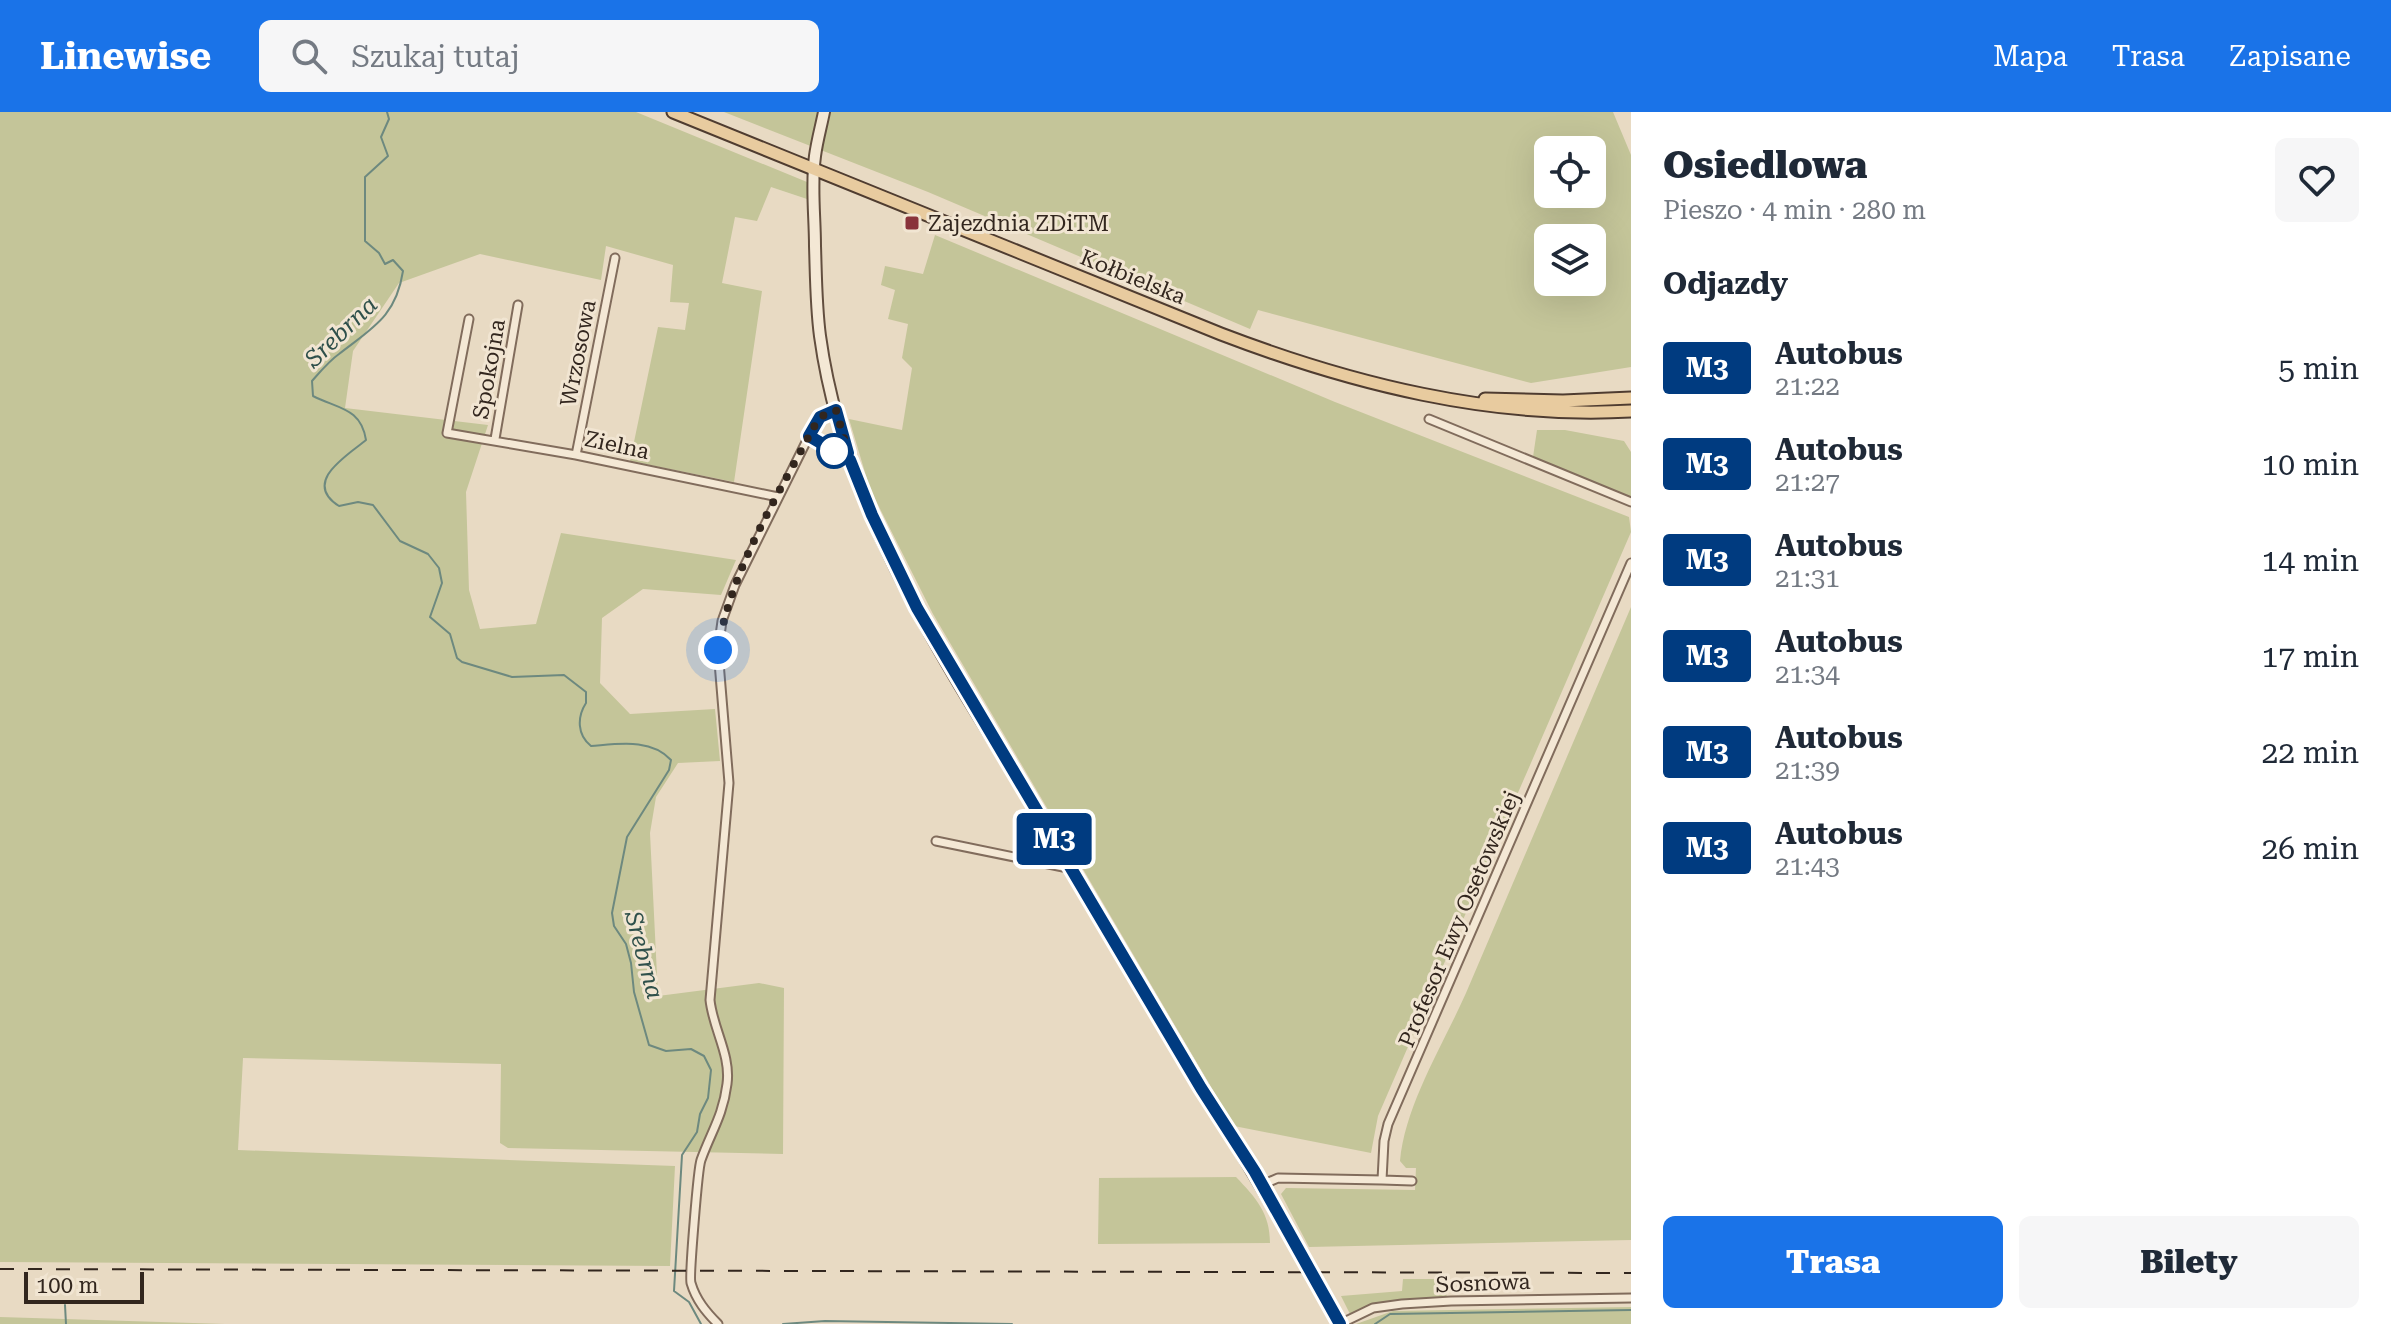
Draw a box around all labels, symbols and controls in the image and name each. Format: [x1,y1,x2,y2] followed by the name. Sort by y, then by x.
[259,20,819,92] search box
[40,34,211,78] text: Linewise
[287,34,331,78] icon: search
[351,39,520,74] text: Szukaj tutaj
[1993,40,2068,73] text: Mapa
[2112,40,2185,73] text: Trasa
[2229,40,2351,73] text: Zapisane
[1534,136,1606,296] map controls
[1534,136,1606,208] button: locate
[2275,138,2359,222] button: heart
[1663,143,1867,187] text: Osiedlowa
[1663,195,1926,225] text: Pieszo · 4 min · 280 m
[928,211,1109,236] place label: Zajezdnia ZDiTM
[903,214,921,232] marker: Zajezdnia ZDiTM
[1534,224,1606,296] button: layers
[1077,245,1189,309] street label: Kołbielska
[1663,266,1788,301] text: Odjazdy
[298,291,383,374] water label: Srebrna
[555,298,601,408] street label: Wrzosowa
[468,317,510,421] street label: Spokojna
[1775,336,1903,371] text: Autobus
[1686,351,1728,384] text: M3
[2278,351,2359,386] text: 5 min
[1775,371,1840,401] text: 21:22
[582,426,652,464] street label: Zielna
[1775,432,1903,467] text: Autobus
[817,434,851,468] unlabelled marker
[1686,447,1728,480] text: M3
[2262,447,2359,482] text: 10 min
[1775,467,1840,497] text: 21:27
[1775,528,1903,563] text: Autobus
[1686,543,1728,576] text: M3
[2262,543,2359,578] text: 14 min
[1775,563,1840,593] text: 21:31
[1775,624,1903,659] text: Autobus
[698,630,738,670] your location
[1686,639,1728,672] text: M3
[2262,639,2359,674] text: 17 min
[1775,659,1840,689] text: 21:34
[1775,720,1903,755] text: Autobus
[1686,735,1728,768] text: M3
[2262,735,2359,770] text: 22 min
[1775,755,1840,785] text: 21:39
[1394,787,1524,1051] street label: Profesor Ewy Osetowskiej
[1018,813,1090,865] line badge: M3
[1775,816,1903,851] text: Autobus
[1033,822,1075,855] text: M3
[1686,831,1728,864] text: M3
[2262,831,2359,866] text: 26 min
[1775,851,1840,881] text: 21:43
[619,907,669,1002] water label: Srebrna
[1663,1216,2003,1308] button: Trasa
[2019,1216,2359,1308] button: Bilety
[24,1268,144,1304] scale bar
[1435,1269,1531,1297] street label: Sosnowa
[36,1273,99,1298] text: 100 m

